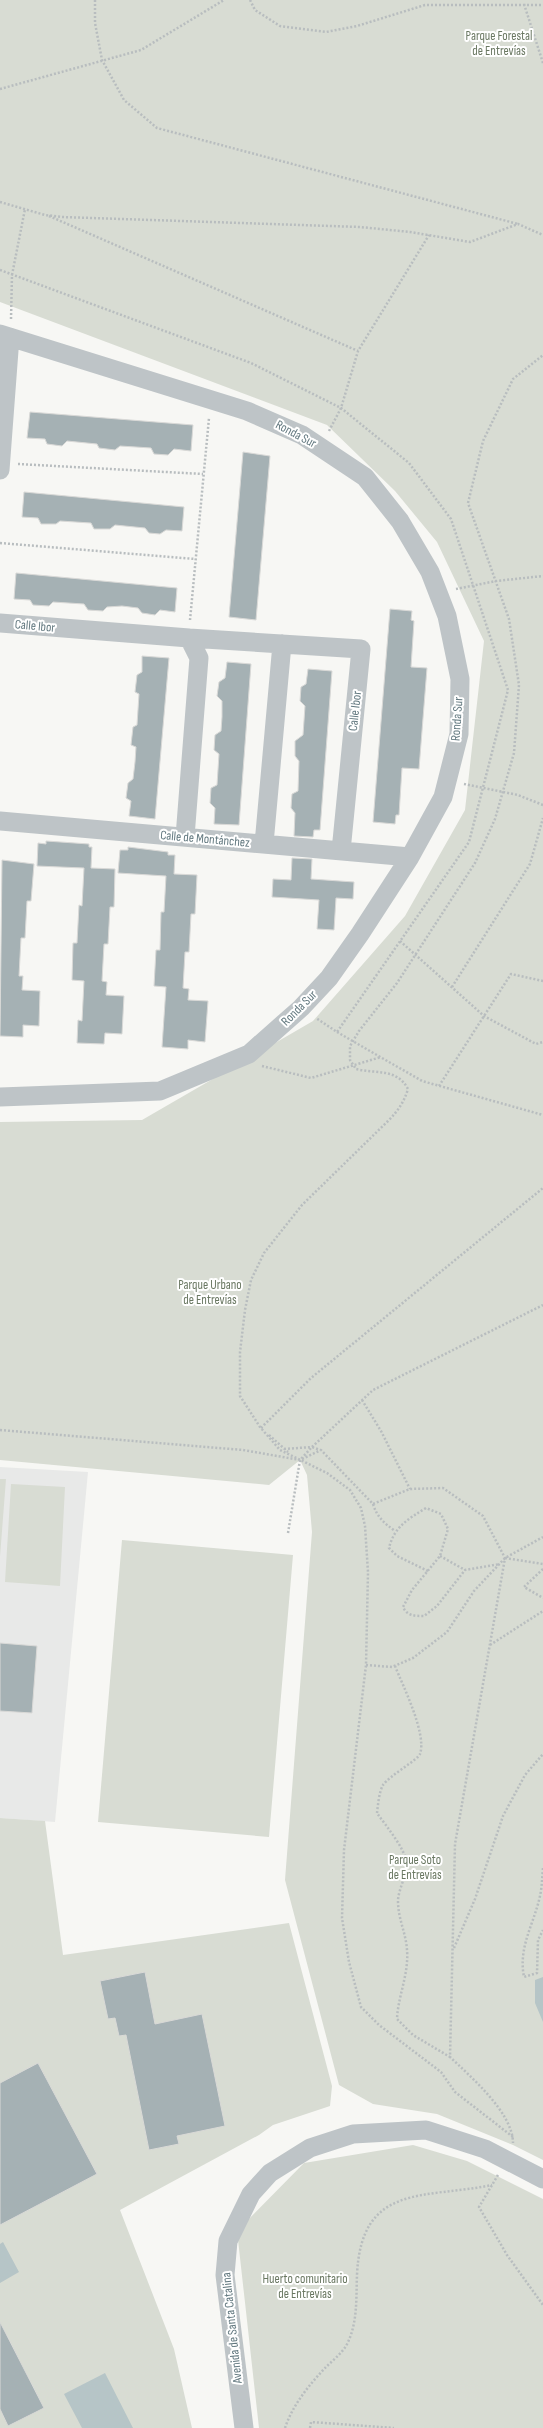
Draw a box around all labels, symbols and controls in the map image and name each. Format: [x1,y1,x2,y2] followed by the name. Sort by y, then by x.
[466,28,532,59] park label: Parque Forestal de Entrevías
[273,417,319,452] street label: Ronda Sur
[14,616,56,636] street label: Calle Ibor
[345,690,365,732] street label: Calle Ibor
[447,696,467,742] street label: Ronda Sur
[160,827,251,851] street label: Calle de Montánchez
[278,987,320,1029] street label: Ronda Sur
[178,1277,242,1308] park label: Parque Urbano de Entrevías
[388,1852,442,1883] park label: Parque Soto de Entrevías
[262,2271,348,2302] park label: Huerto comunitario de Entrevías
[218,2272,246,2385] street label: Avenida de Santa Catalina

